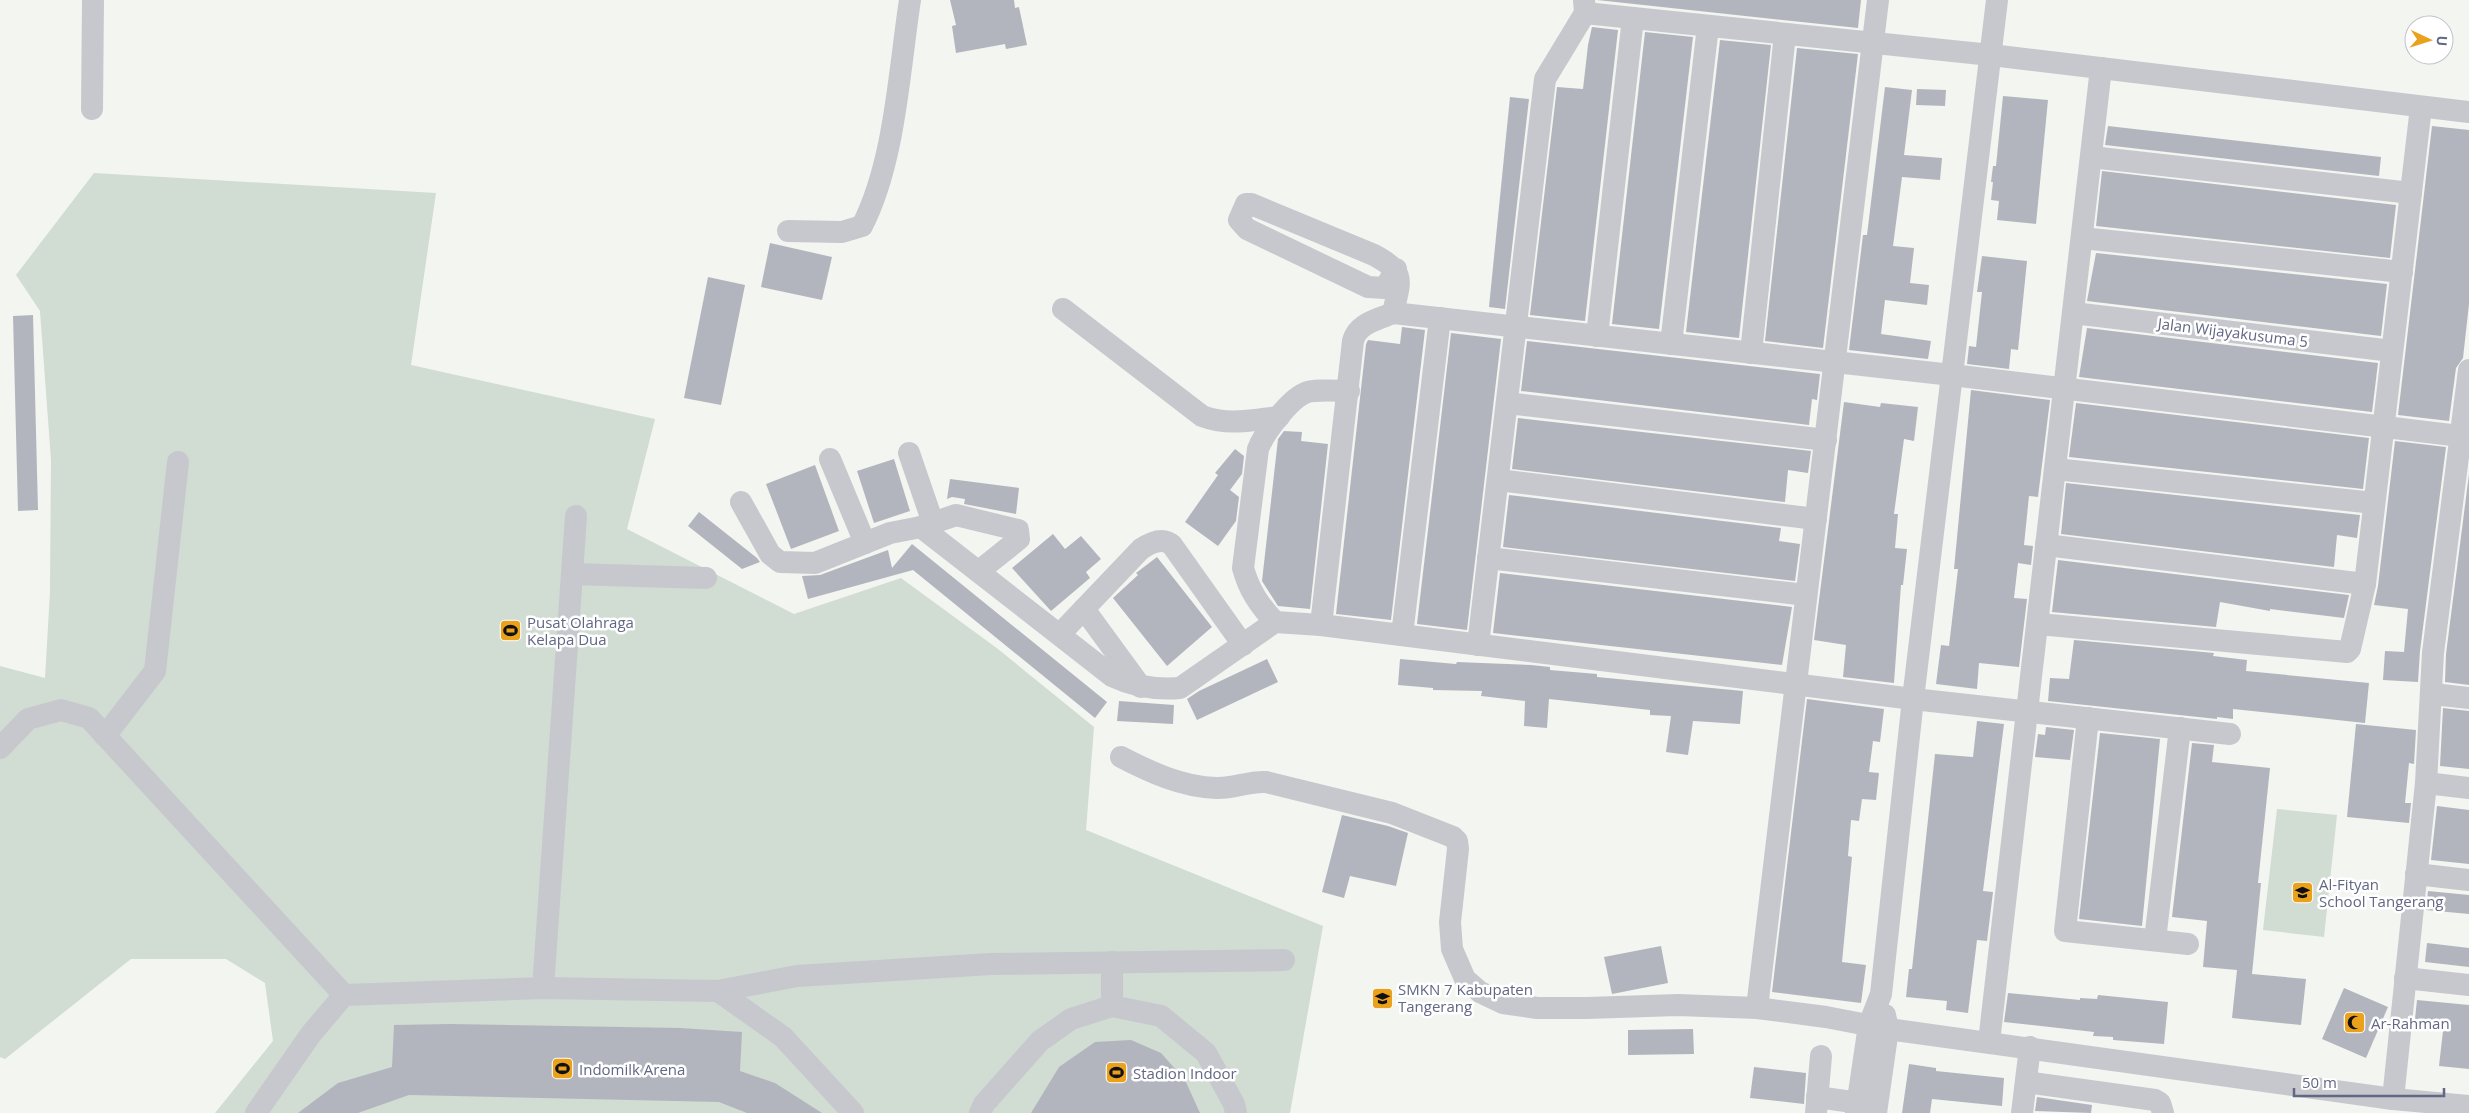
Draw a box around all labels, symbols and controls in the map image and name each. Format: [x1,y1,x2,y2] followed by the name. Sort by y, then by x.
[2404,15,2454,65] north arrow
[2433,35,2452,47] text: U
[2155,313,2309,351] street label: Jalan Wijayakusuma 5
[527,612,634,649] place label: Pusat Olahraga Kelapa Dua
[499,619,523,643] sports icon: Pusat Olahraga Kelapa Dua
[2319,874,2444,911] place label: Al-Fityan School Tangerang
[2291,881,2315,905] school or university icon: Al-Fityan School Tangerang
[1398,979,1533,1016] place label: SMKN 7 Kabupaten Tangerang
[1370,986,1394,1010] school or university icon: SMKN 7 Kabupaten Tangerang
[2343,1011,2367,1035] mosque icon: Ar-Rahman
[2371,1013,2450,1033] place label: Ar-Rahman
[551,1057,575,1081] sports icon: Indomilk Arena
[579,1059,685,1079] place label: Indomilk Arena
[1105,1061,1129,1085] sports icon: Stadion Indoor
[1133,1063,1237,1083] place label: Stadion Indoor
[2294,1066,2444,1098] scale bar
[2302,1072,2337,1092] text: 50 m

